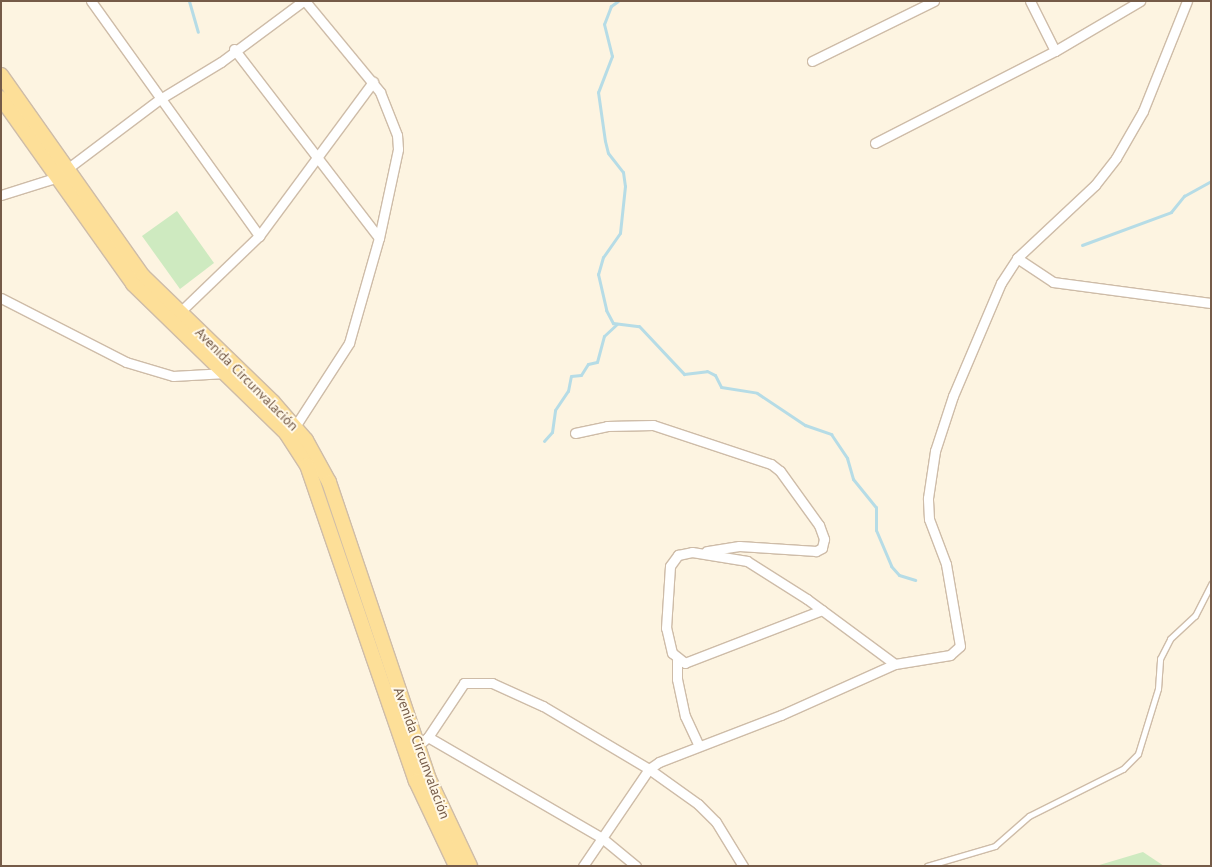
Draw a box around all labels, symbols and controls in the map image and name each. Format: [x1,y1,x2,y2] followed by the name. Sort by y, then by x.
[192,324,302,434] street label: Avenida Circunvalación
[390,685,454,821] street label: Avenida Circunvalación

